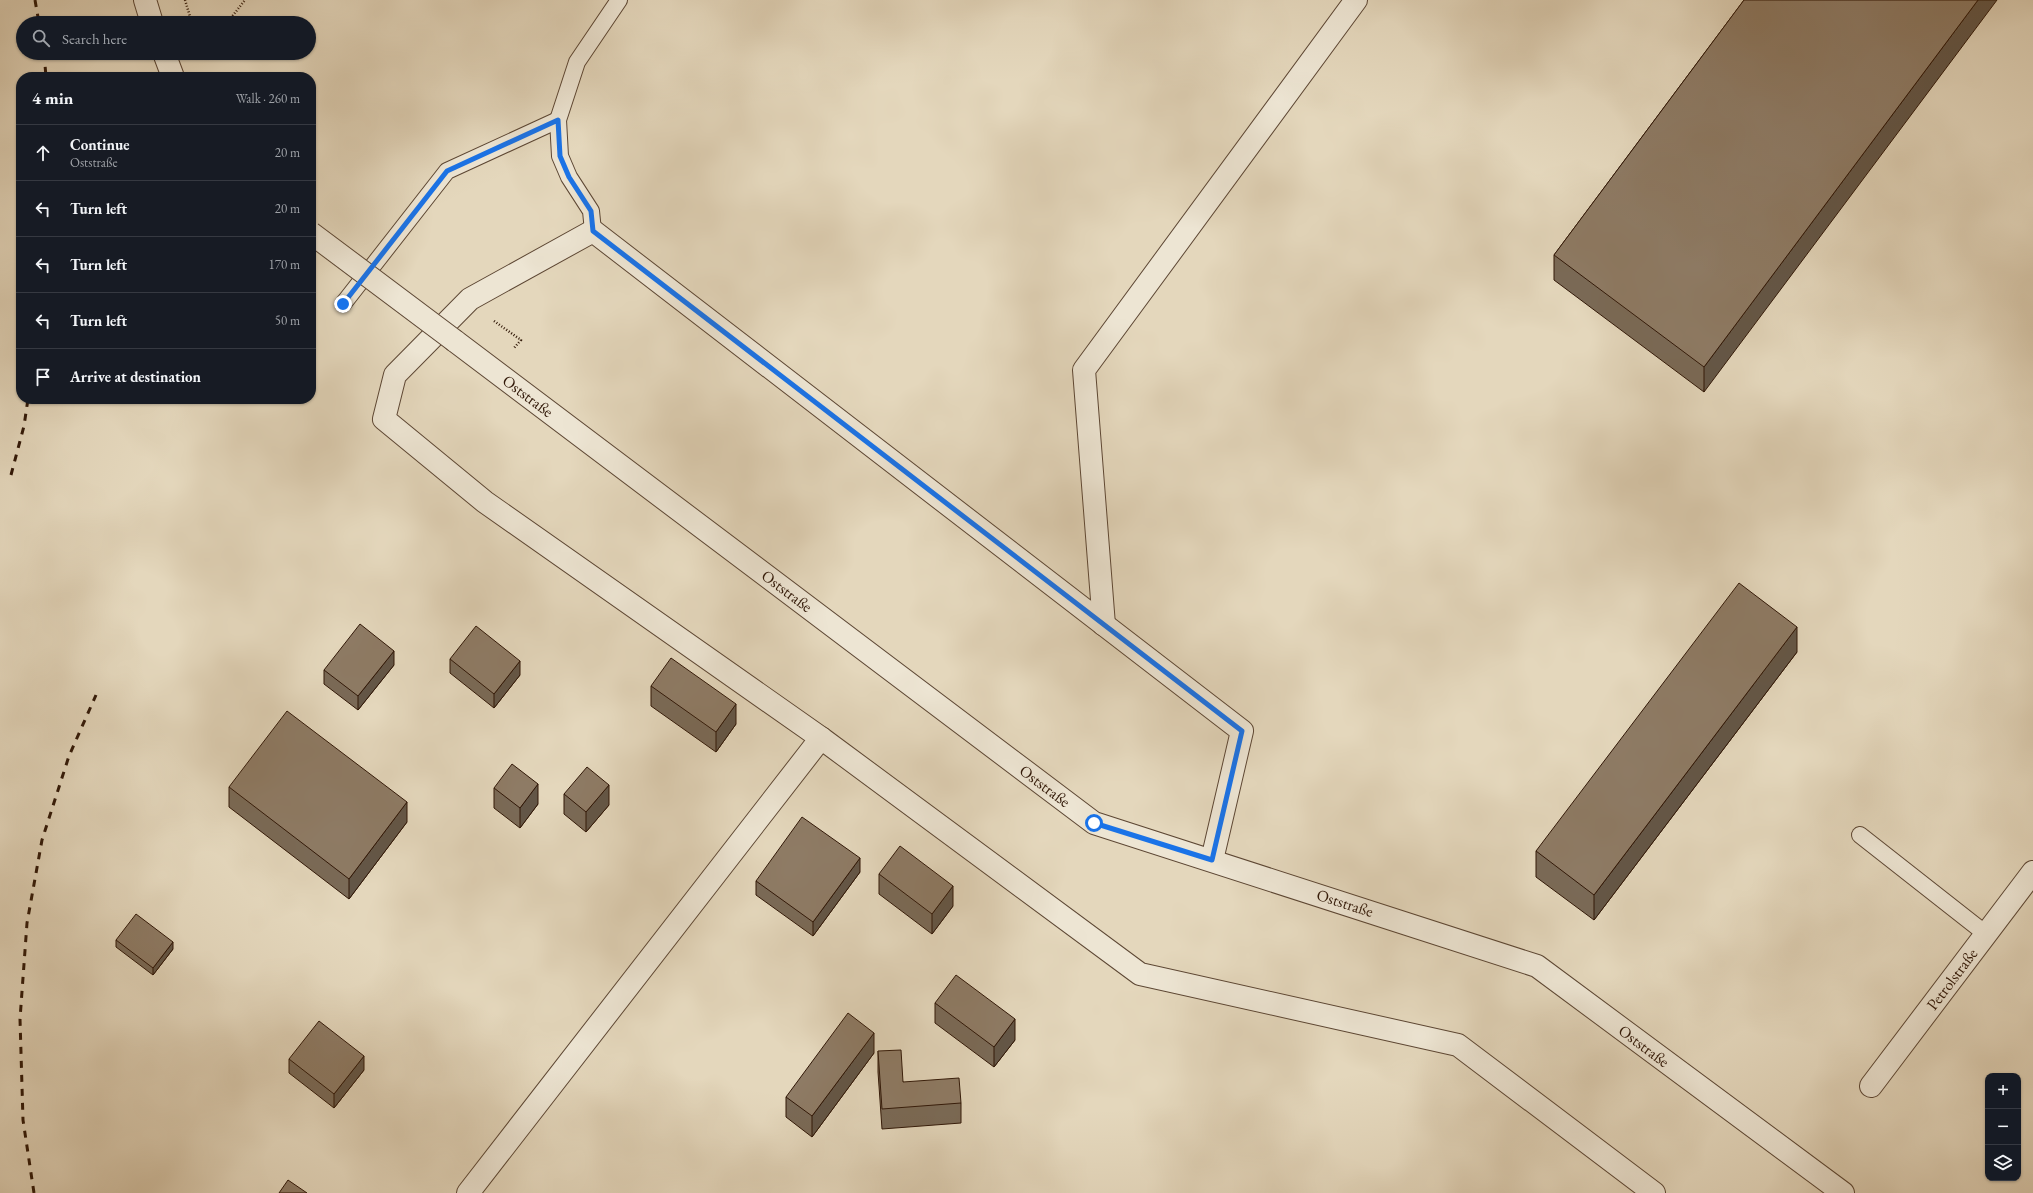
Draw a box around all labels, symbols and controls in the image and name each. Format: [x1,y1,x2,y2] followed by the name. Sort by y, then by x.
[16,16,316,60] search box
[30,27,52,49] icon: search
[62,29,127,48] text: Search here
[32,87,73,109] text: 4 min
[236,90,300,107] text: Walk · 260 m
[70,135,130,154] text: Continue
[32,142,54,164] icon: ahead
[275,144,300,161] text: 20 m
[70,154,118,171] text: Oststraße
[32,198,54,220] icon: left
[70,199,127,218] text: Turn left
[275,200,300,217] text: 20 m
[32,254,54,276] icon: left
[70,255,127,274] text: Turn left
[269,256,300,273] text: 170 m
[334,295,352,313] route end
[32,310,54,332] icon: left
[70,311,127,330] text: Turn left
[275,312,300,329] text: 50 m
[32,366,54,388] icon: arrive
[70,367,201,386] text: Arrive at destination
[498,370,558,422] street label: Oststraße
[757,565,817,617] street label: Oststraße
[1015,760,1075,812] street label: Oststraße
[1085,814,1103,832] route start
[1314,884,1376,922] street label: Oststraße
[1922,944,1982,1014] street label: Petrolstraße
[1614,1020,1674,1072] street label: Oststraße
[1985,1073,2021,1181] map controls
[1985,1073,2021,1109] button: +
[1985,1109,2021,1145] button: −
[1985,1145,2021,1181] button: layers

